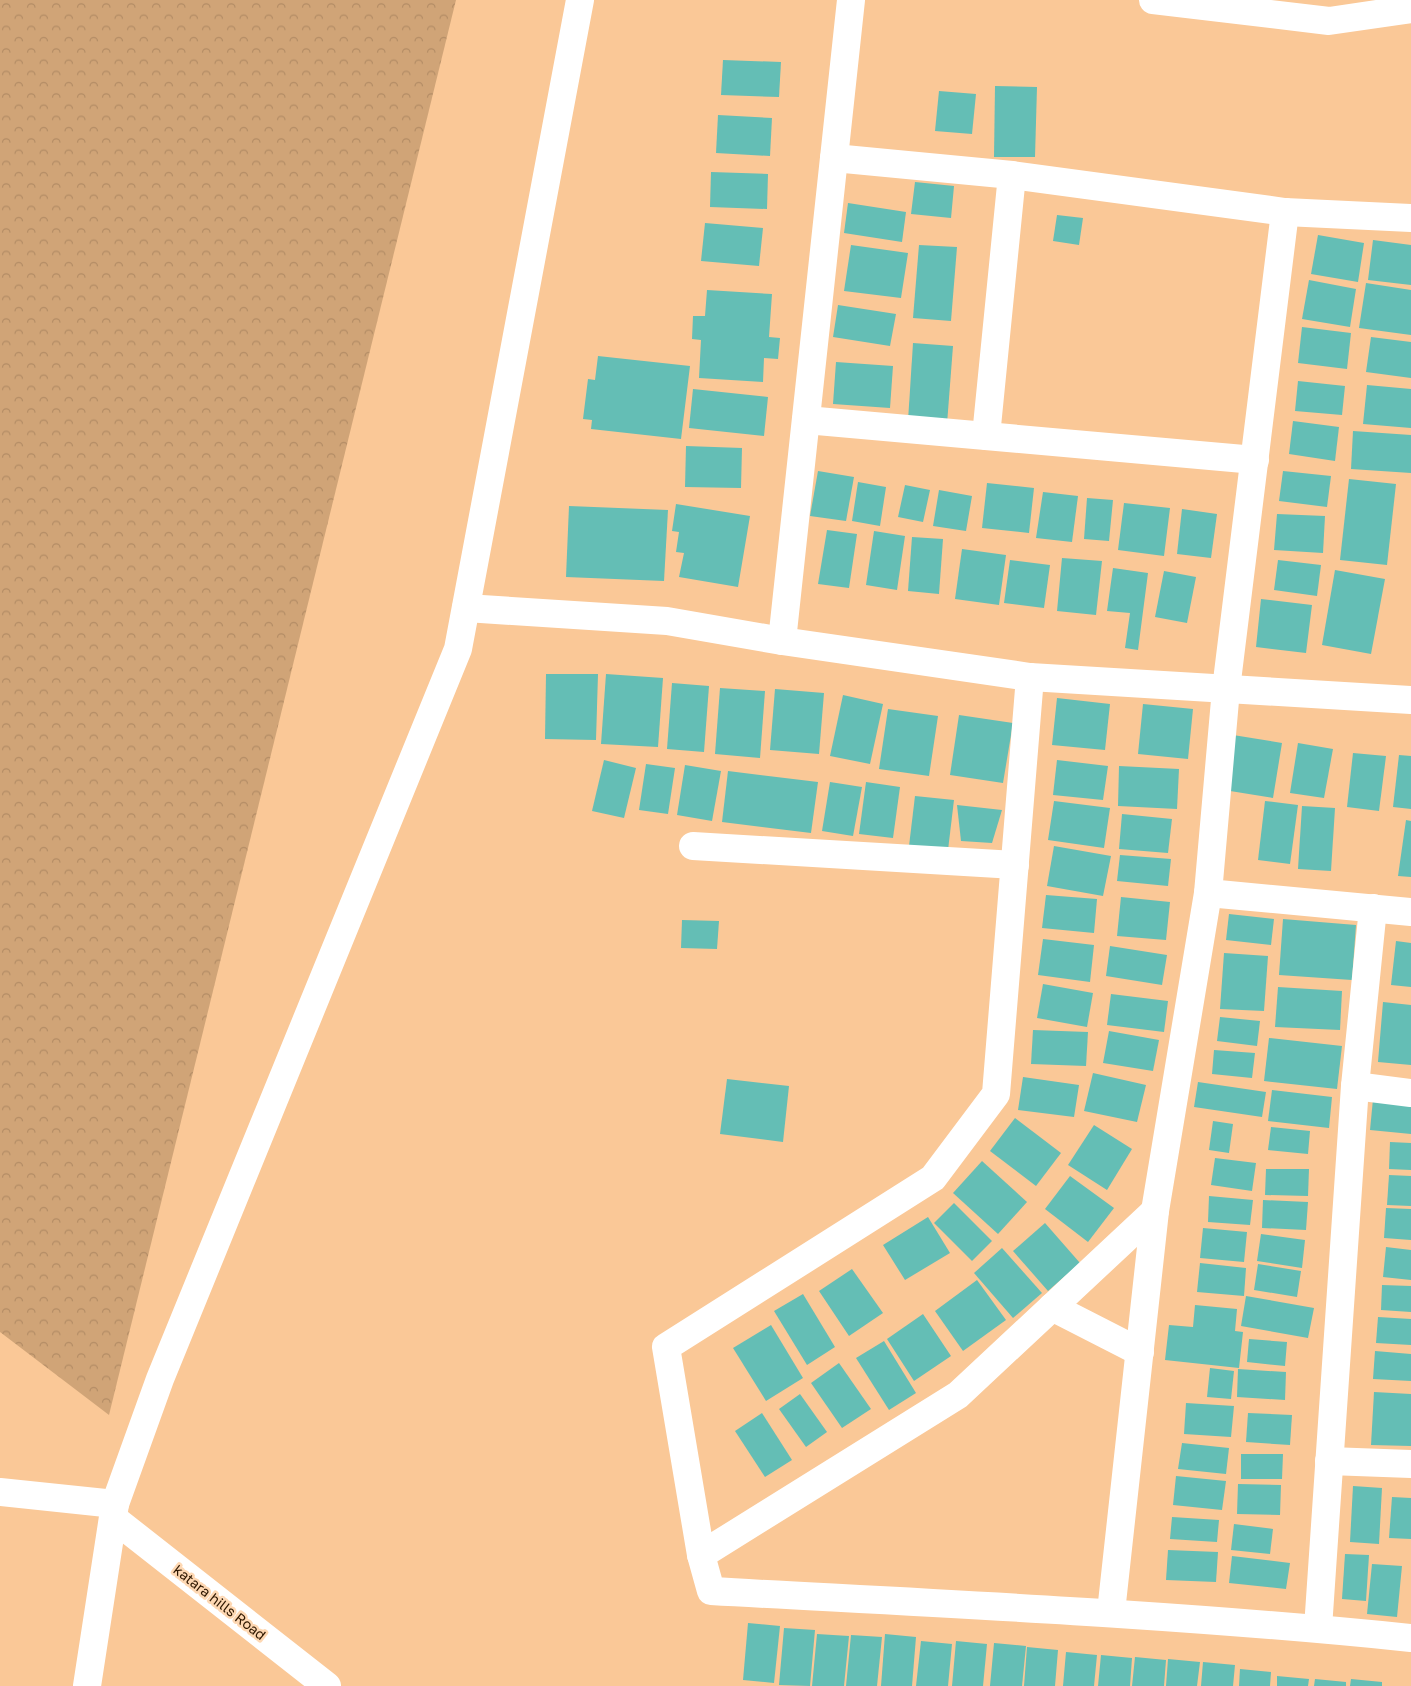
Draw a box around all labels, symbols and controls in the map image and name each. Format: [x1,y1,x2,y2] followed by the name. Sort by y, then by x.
[171,1561,269,1643] street label: katara hills Road

